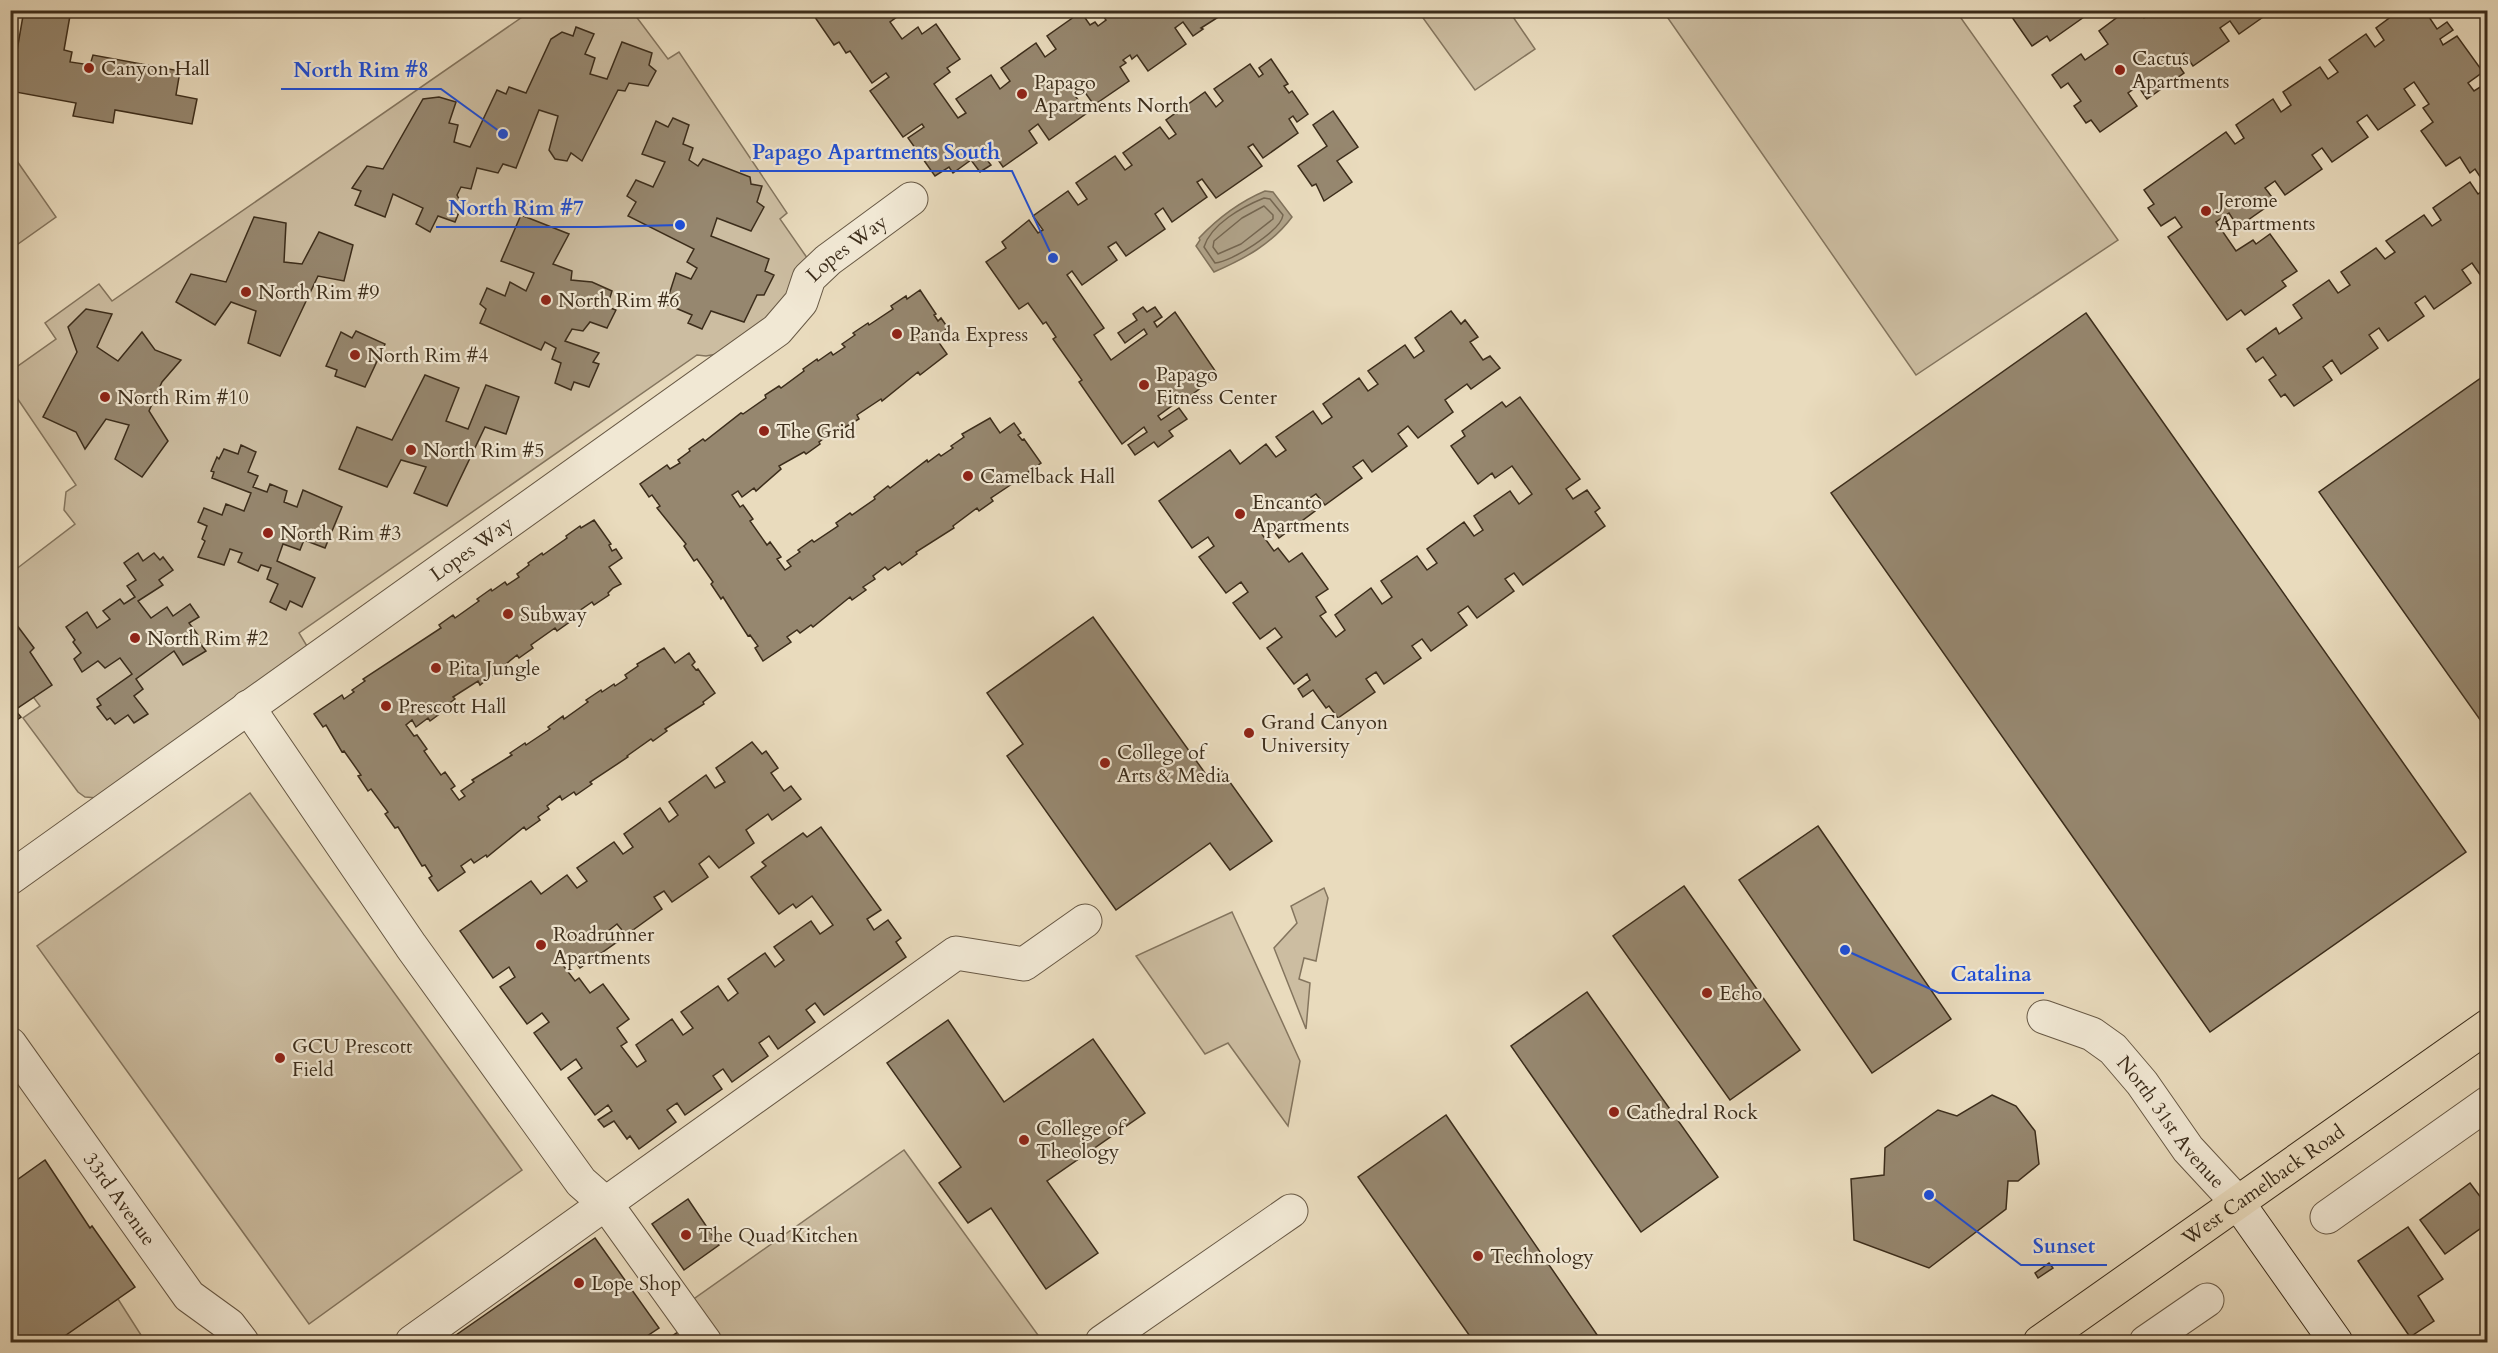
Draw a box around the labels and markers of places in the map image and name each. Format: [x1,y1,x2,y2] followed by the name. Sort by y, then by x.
[2132,45,2230,95] place label: Cactus Apartments
[281,50,441,89] callout: North Rim #8
[101,55,210,82] place label: Canyon Hall
[82,61,96,75] marker: Canyon Hall
[2113,63,2127,77] marker: Cactus Apartments
[1034,69,1189,119] place label: Papago Apartments North
[1015,87,1029,101] marker: Papago Apartments North
[740,132,1012,171] callout: Papago Apartments South
[2215,187,2316,237] place label: Jerome Apartments
[436,188,596,227] callout: North Rim #7
[2199,204,2213,218] marker: Jerome Apartments
[258,279,379,306] place label: North Rim #9
[239,285,253,299] marker: North Rim #9
[558,287,679,314] place label: North Rim #6
[539,293,553,307] marker: North Rim #6
[909,321,1028,348] place label: Panda Express
[890,327,904,341] marker: Panda Express
[367,342,488,369] place label: North Rim #4
[348,348,362,362] marker: North Rim #4
[1156,361,1278,411] place label: Papago Fitness Center
[1137,378,1151,392] marker: Papago Fitness Center
[117,384,249,411] place label: North Rim #10
[98,390,112,404] marker: North Rim #10
[776,418,856,445] place label: The Grid
[757,424,771,438] marker: The Grid
[423,437,544,464] place label: North Rim #5
[404,443,418,457] marker: North Rim #5
[980,463,1115,490] place label: Camelback Hall
[961,469,975,483] marker: Camelback Hall
[1252,489,1350,539] place label: Encanto Apartments
[1233,507,1247,521] marker: Encanto Apartments
[280,520,401,547] place label: North Rim #3
[261,526,275,540] marker: North Rim #3
[520,601,587,628] place label: Subway
[501,607,515,621] marker: Subway
[147,625,268,652] place label: North Rim #2
[128,631,142,645] marker: North Rim #2
[448,655,540,682] place label: Pita Jungle
[429,661,443,675] marker: Pita Jungle
[398,693,506,720] place label: Prescott Hall
[379,699,393,713] marker: Prescott Hall
[1261,709,1389,759] place label: Grand Canyon University
[1242,726,1256,740] marker: Grand Canyon University
[1117,739,1230,789] place label: College of Arts & Media
[1098,756,1112,770] marker: College of Arts & Media
[553,921,655,971] place label: Roadrunner Apartments
[534,938,548,952] marker: Roadrunner Apartments
[1939,954,2044,993] callout: Catalina
[1719,980,1762,1007] place label: Echo
[1700,986,1714,1000] marker: Echo
[292,1033,413,1083] place label: GCU Prescott Field
[273,1051,287,1065] marker: GCU Prescott Field
[1626,1099,1758,1126] place label: Cathedral Rock
[1607,1105,1621,1119] marker: Cathedral Rock
[1036,1115,1127,1165] place label: College of Theology
[1017,1133,1031,1147] marker: College of Theology
[698,1222,859,1249] place label: The Quad Kitchen
[2021,1226,2107,1265] callout: Sunset
[679,1228,693,1242] marker: The Quad Kitchen
[1490,1243,1594,1270] place label: Technology
[1471,1249,1485,1263] marker: Technology
[591,1270,681,1297] place label: Lope Shop
[572,1276,586,1290] marker: Lope Shop

